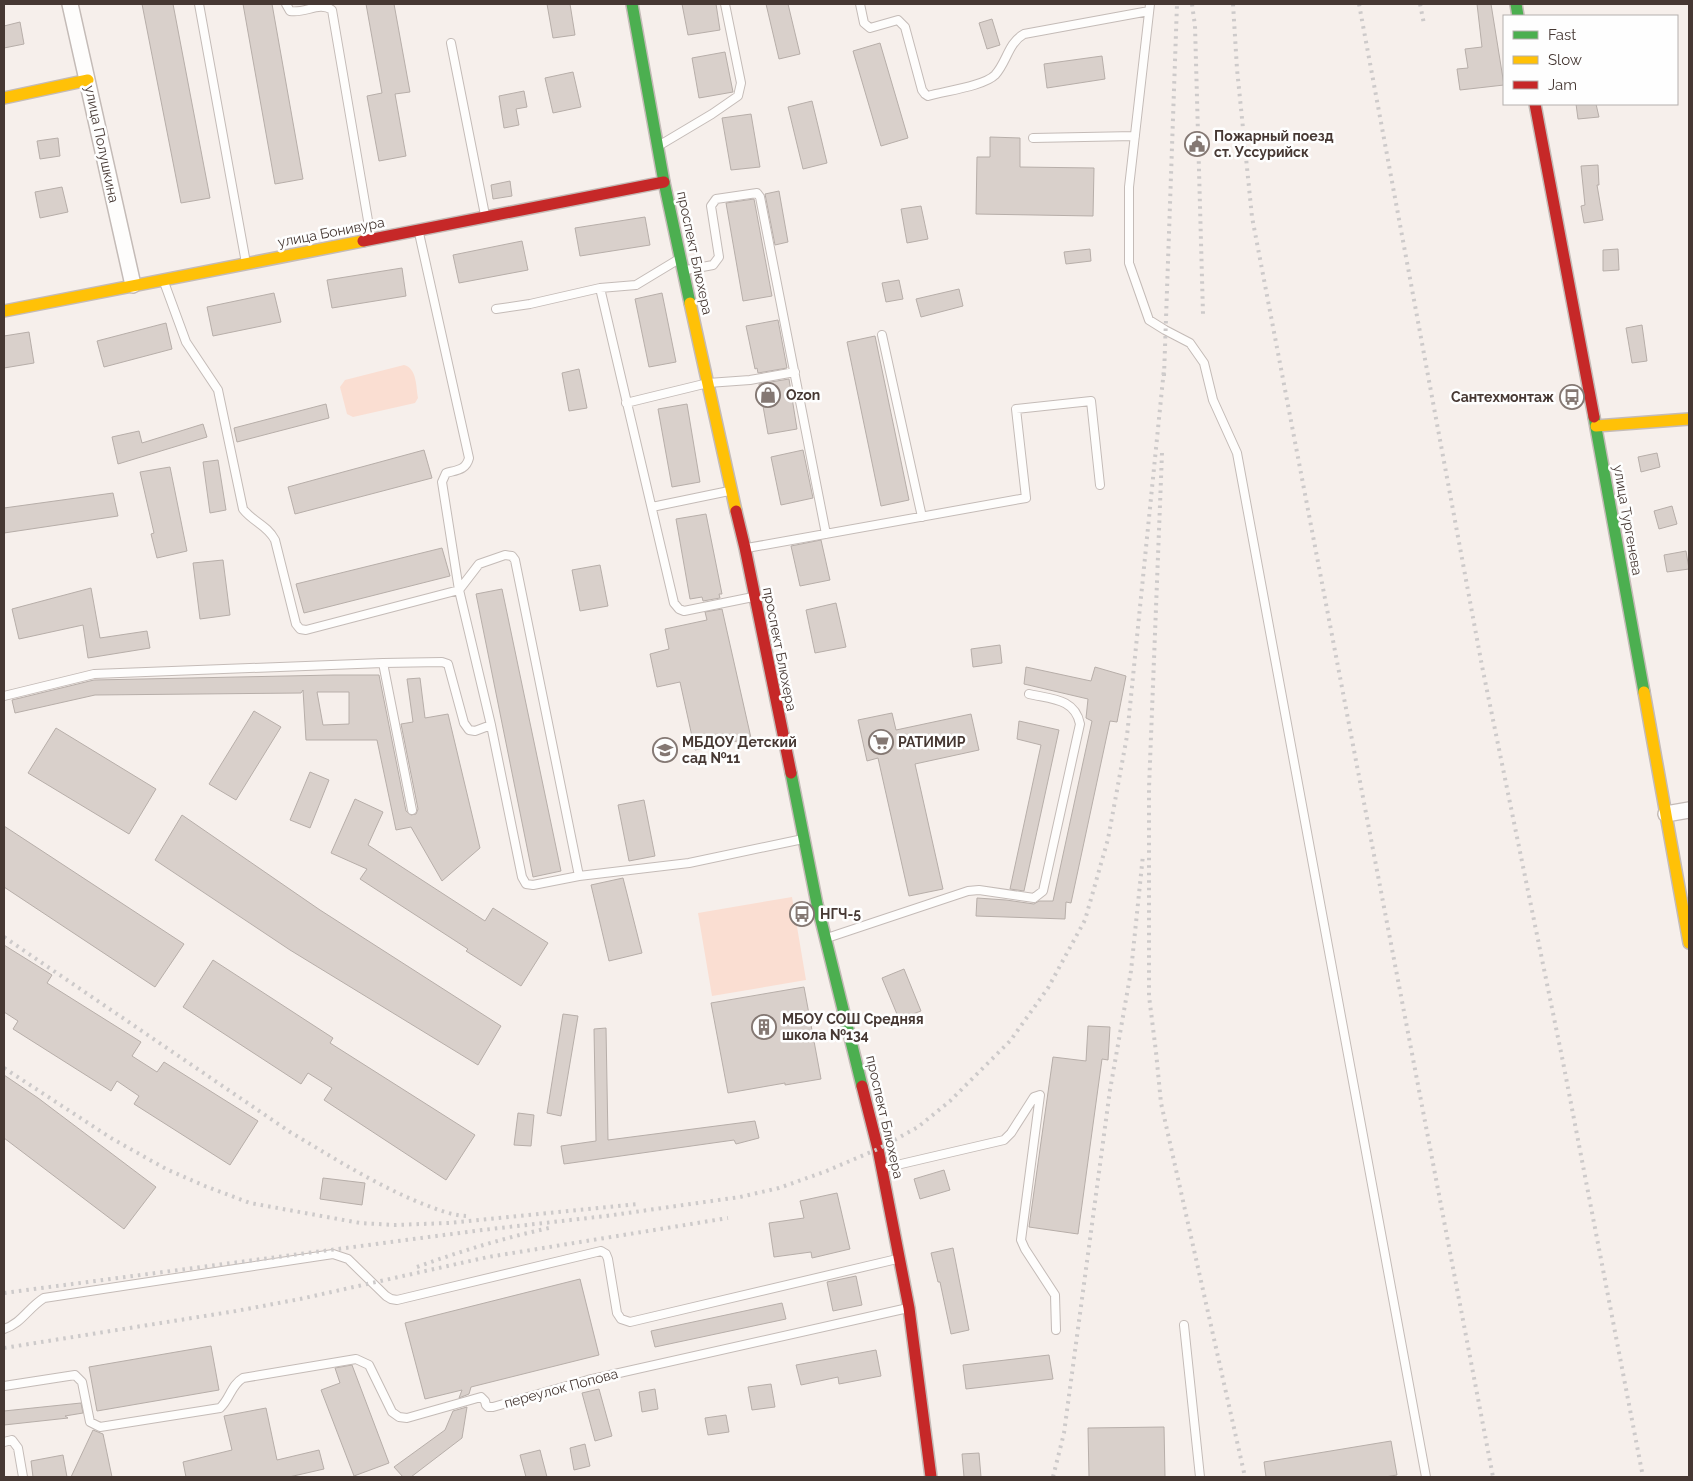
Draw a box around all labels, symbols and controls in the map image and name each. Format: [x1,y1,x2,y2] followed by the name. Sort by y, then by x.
[1503,15,1678,105] legend
[1548,26,1576,44] text: Fast
[1548,51,1582,69] text: Slow
[1548,76,1577,94] text: Jam
[82,84,122,204] street label: улица Полушкина
[1214,128,1334,160] place label: Пожарный поезд ст. Уссурийск
[1184,131,1210,157] public building icon: Пожарный поезд ст. Уссурийск
[674,190,716,316] street label: проспект Блюхера
[276,214,386,250] street label: улица Бонивура
[755,382,781,408] shop icon: Ozon
[1559,384,1585,410] bus stop icon: Сантехмонтаж
[786,387,820,403] place label: Ozon
[1451,389,1554,405] place label: Сантехмонтаж
[1610,464,1646,576] street label: улица Тургенева
[760,586,800,712] street label: проспект Блюхера
[868,729,894,755] supermarket icon: РАТИМИР
[682,734,797,766] place label: МБДОУ Детский сад №11
[898,734,966,750] place label: РАТИМИР
[652,737,678,763] school or university icon: МБДОУ Детский сад №11
[789,901,815,927] bus stop icon: НГЧ-5
[820,906,861,922] place label: НГЧ-5
[782,1011,924,1043] place label: МБОУ СОШ Средняя школа №134
[751,1014,777,1040] building icon: МБОУ СОШ Средняя школа №134
[863,1054,907,1180] street label: проспект Блюхера
[502,1365,620,1411] street label: переулок Попова

